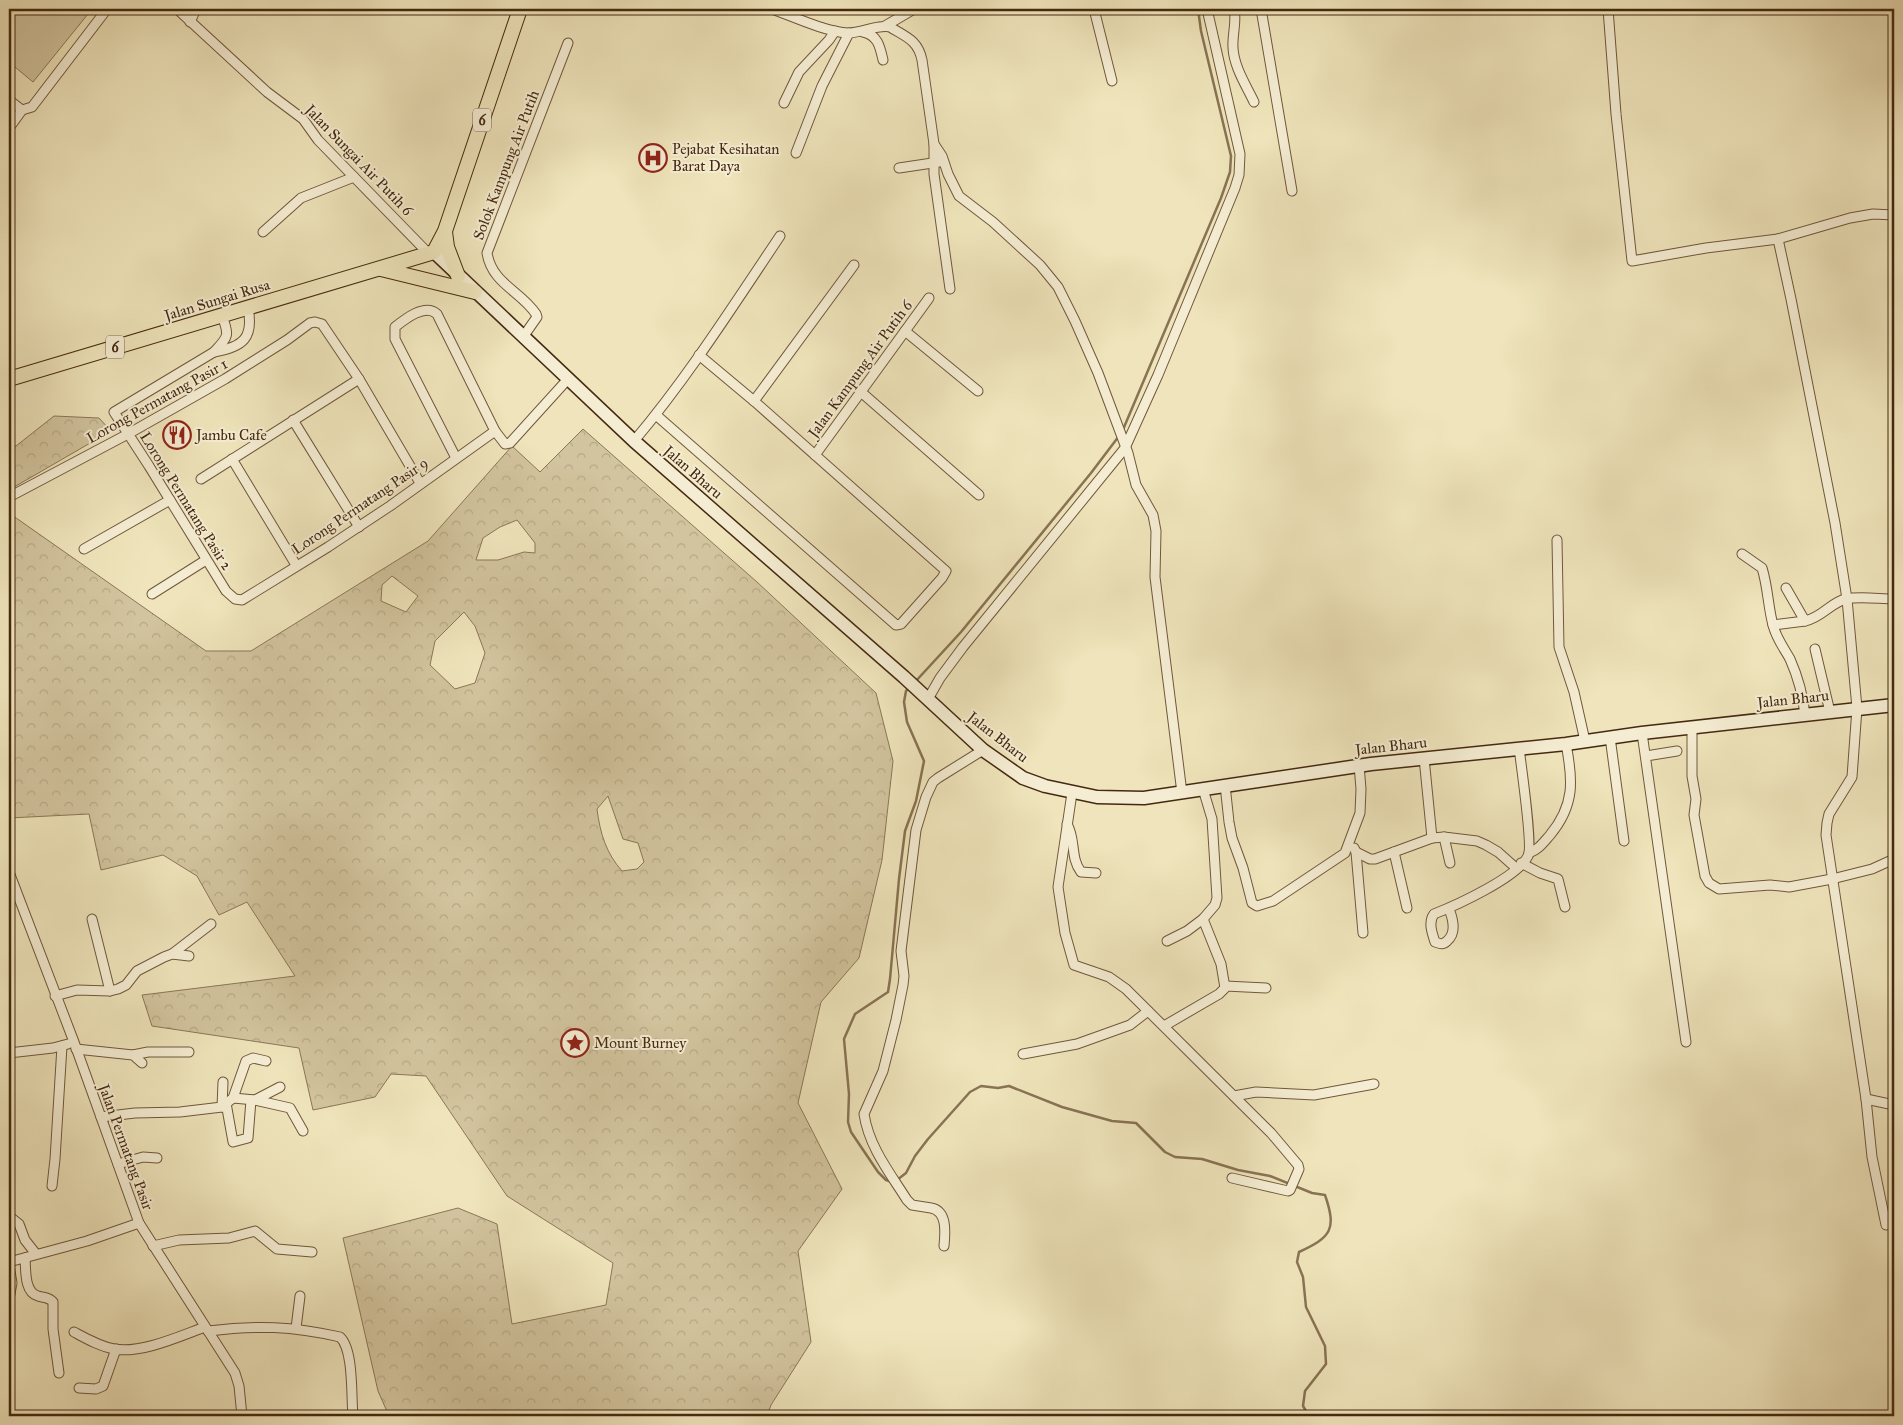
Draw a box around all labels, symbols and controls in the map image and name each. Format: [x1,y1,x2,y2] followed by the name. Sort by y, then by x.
[469,87,543,242] street label: Solok Kampung Air Putih
[299,99,418,221] street label: Jalan Sungai Air Putih 6
[473,108,491,132] road number: 6
[672,140,779,175] place label: Pejabat Kesihatan Barat Daya
[638,143,668,173] hospital icon: Pejabat Kesihatan Barat Daya
[160,275,273,326] street label: Jalan Sungai Rusa
[803,296,918,443] street label: Jalan Kampung Air Putih 6
[106,336,124,358] road number: 6
[83,355,231,447] street label: Lorong Permatang Pasir 1
[162,420,192,450] restaurant icon: Jambu Cafe
[194,426,267,445] place label: Jambu Cafe
[136,428,236,574] street label: Lorong Permatang Pasir 2
[658,440,726,503] street label: Jalan Bharu
[288,454,432,558] street label: Lorong Permatang Pasir 9
[1754,686,1830,713] street label: Jalan Bharu
[962,706,1032,767] street label: Jalan Bharu
[1352,733,1428,760] street label: Jalan Bharu
[560,1028,590,1058] place icon: Mount Burney
[594,1034,687,1052] place label: Mount Burney
[93,1080,157,1213] street label: Jalan Permatang Pasir

